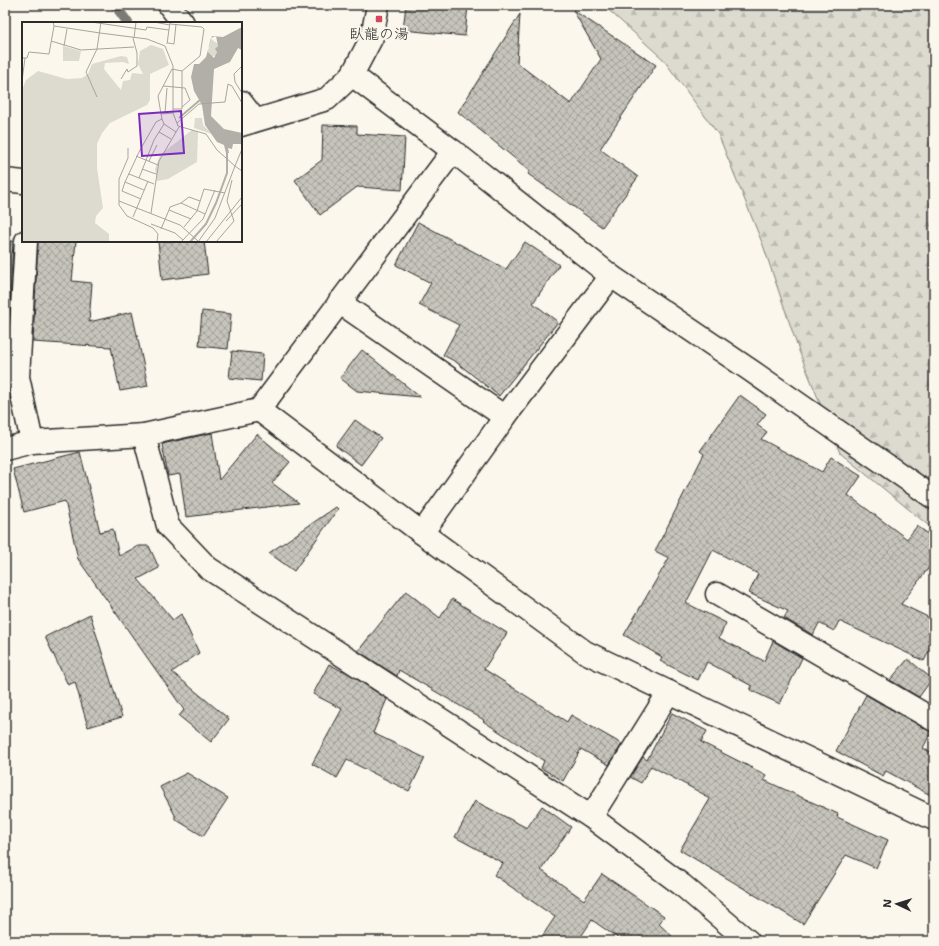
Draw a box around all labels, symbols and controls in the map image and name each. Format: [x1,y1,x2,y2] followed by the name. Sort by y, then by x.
[374,14,384,24] marker: 臥龍の湯
[22,22,242,242] inset map
[349,24,409,44] place label: 臥龍の湯
[877,884,917,924] north arrow
[880,898,895,908] text: N

